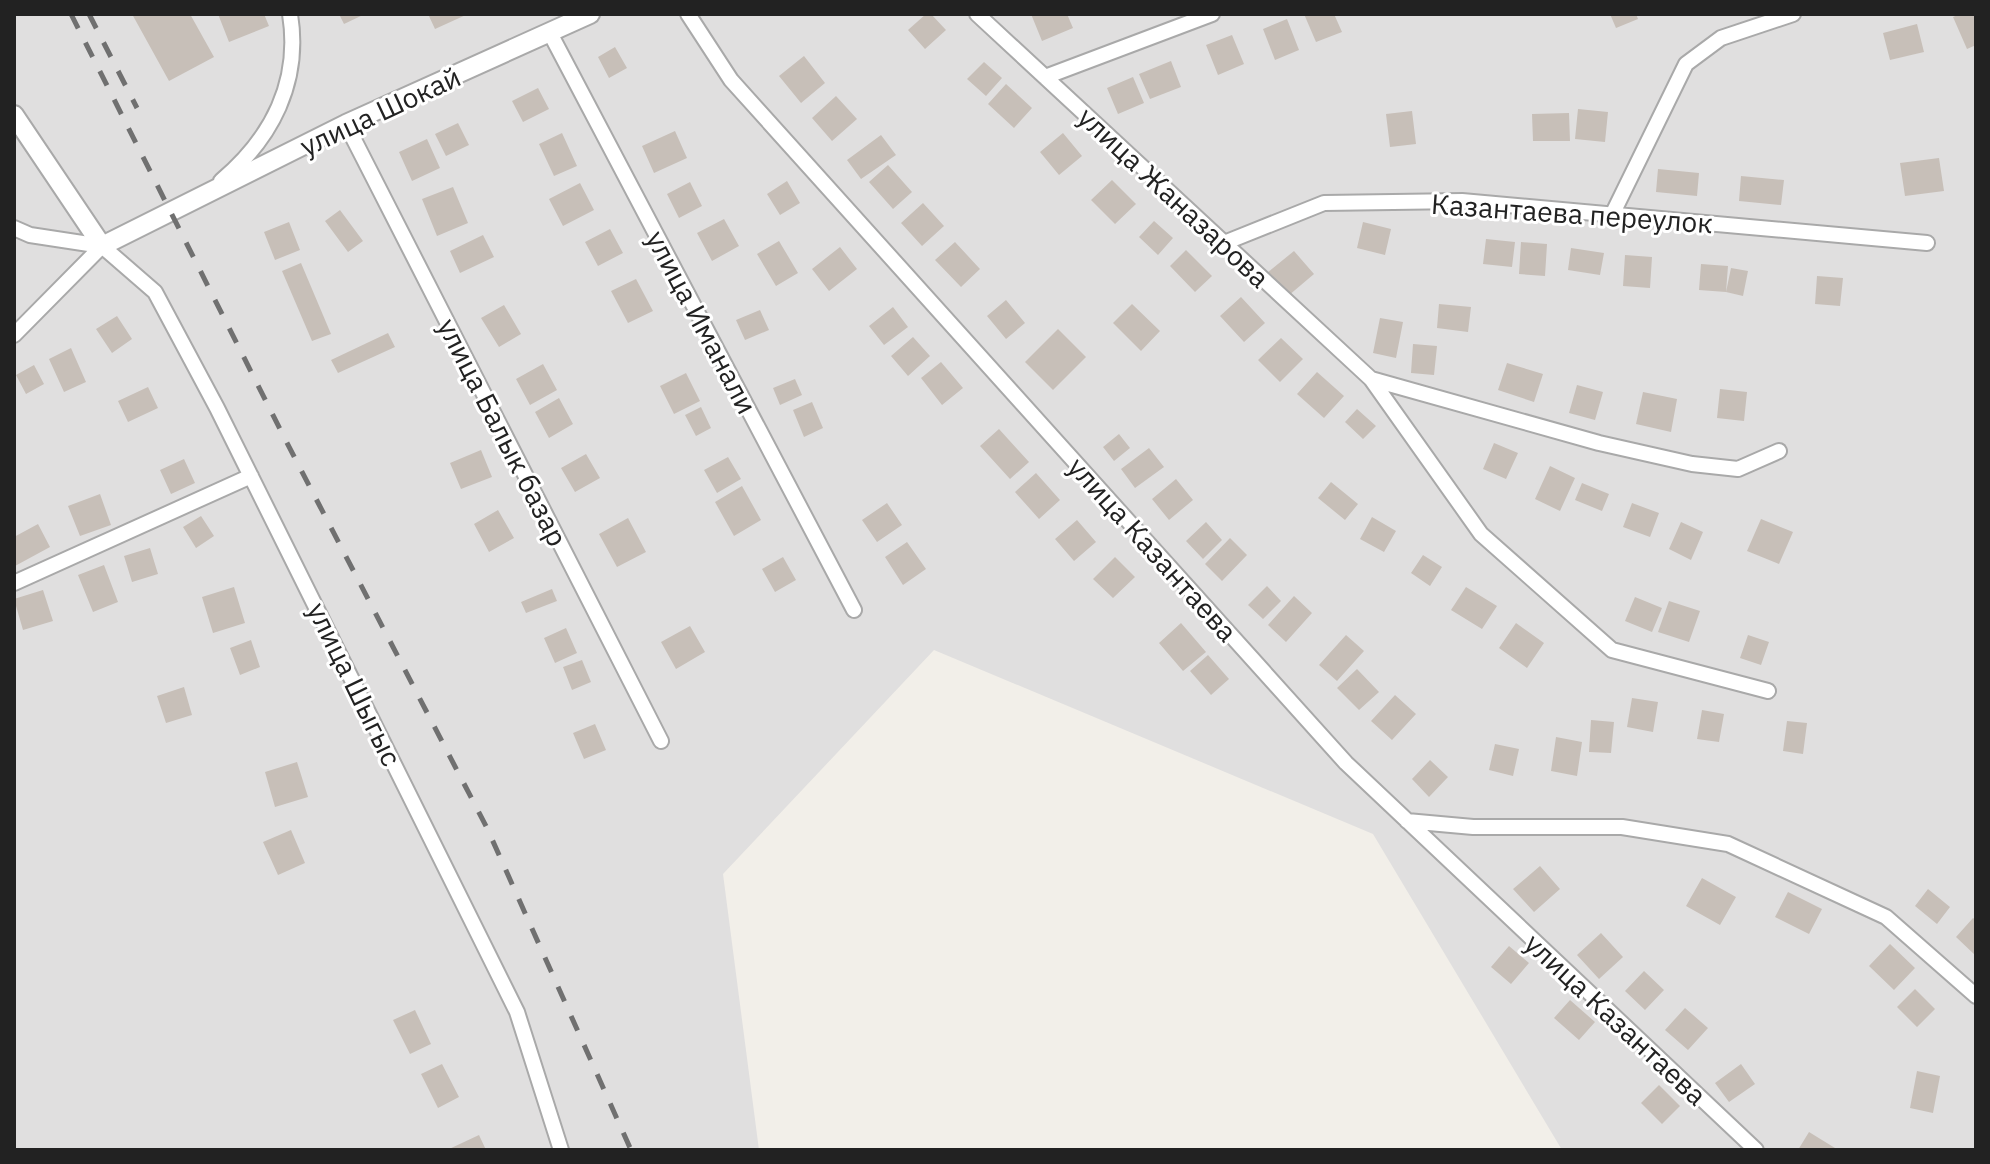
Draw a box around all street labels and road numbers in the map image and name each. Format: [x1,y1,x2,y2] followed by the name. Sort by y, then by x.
[294,58,466,164] street label: улица Шокай
[1070,99,1278,295] street label: улица Жаназарова
[1430,185,1714,241] street label: Казантаева переулок
[638,224,766,420] street label: улица Иманали
[430,312,576,552] street label: улица Балык базар
[1060,449,1246,649] street label: улица Казантаева
[299,596,411,772] street label: улица Шыгыс
[1517,925,1715,1113] street label: улица Казантаева

